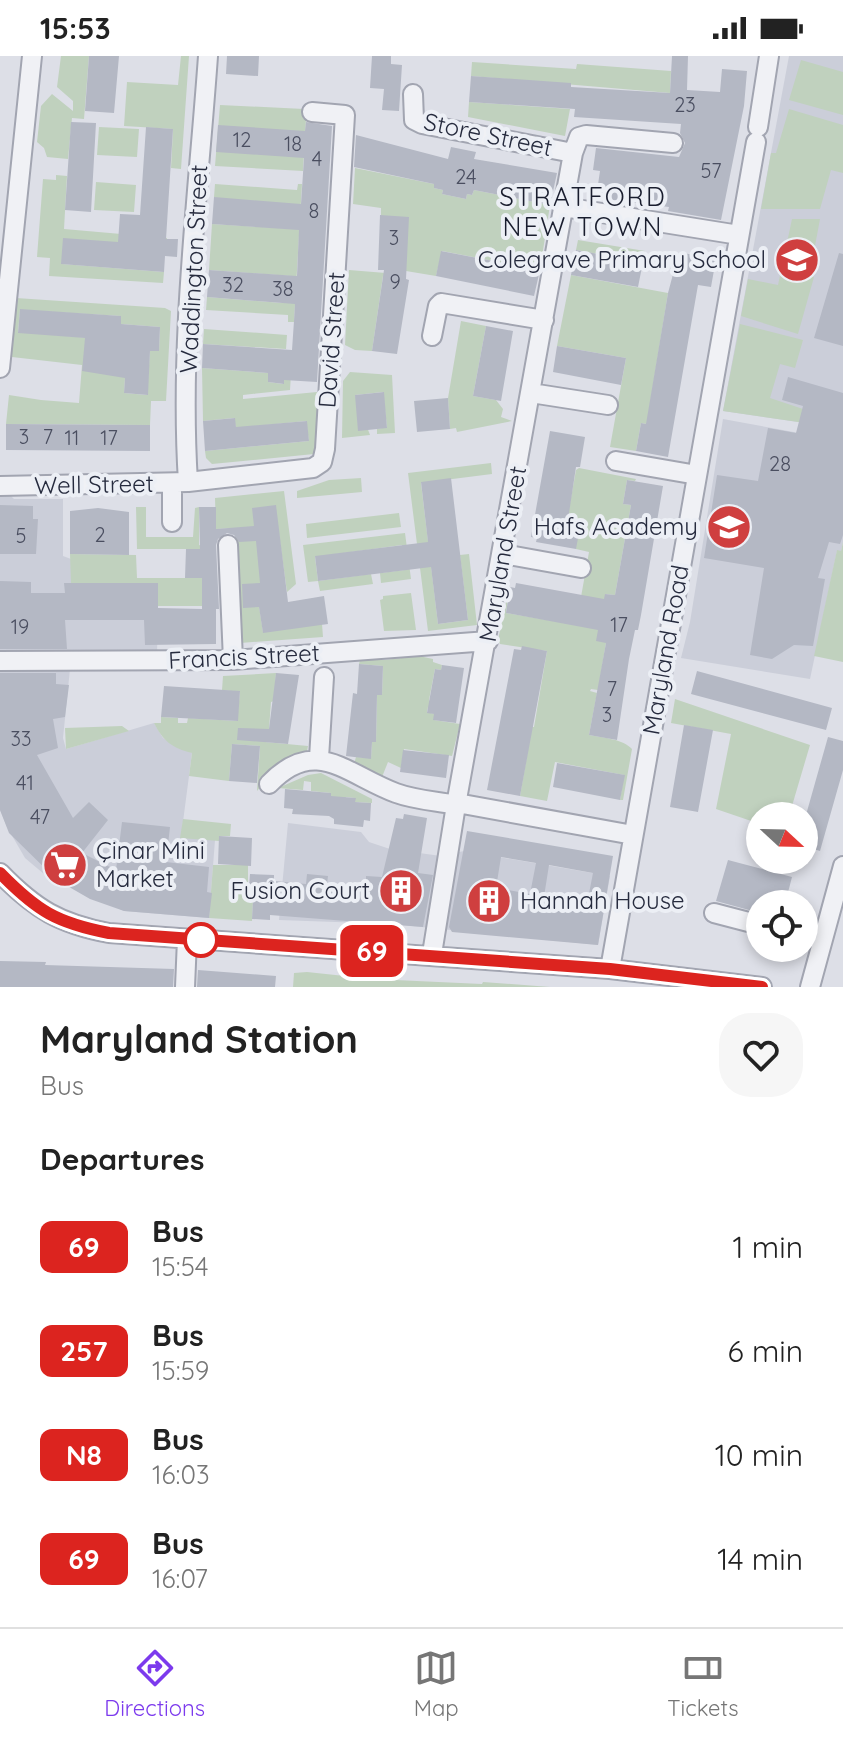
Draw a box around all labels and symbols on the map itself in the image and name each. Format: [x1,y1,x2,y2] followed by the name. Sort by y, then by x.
[674,92,696,117] house number: 23
[421,106,555,162] street label: Store Street
[233,127,251,152] house number: 12
[284,131,302,156] house number: 18
[312,146,322,171] house number: 4
[700,158,722,183] house number: 57
[173,164,213,374] street label: Waddington Street
[455,164,477,189] house number: 24
[499,180,667,243] district label: STRATFORD NEW TOWN
[309,198,319,223] house number: 8
[389,225,399,250] house number: 3
[773,236,821,284] school or university icon: Colegrave Primary School
[478,244,766,274] place label: Colegrave Primary School
[389,269,401,294] house number: 9
[311,271,351,409] street label: David Street
[222,272,244,297] house number: 32
[272,276,294,301] house number: 38
[19,424,29,449] house number: 3
[43,424,53,449] house number: 7
[65,425,79,450] house number: 11
[100,425,118,450] house number: 17
[769,451,791,476] house number: 28
[472,464,532,644] street label: Maryland Street
[34,468,154,500] street label: Well Street
[705,503,753,551] school or university icon: Hafs Academy
[534,511,698,541] place label: Hafs Academy
[94,522,106,547] house number: 2
[16,523,26,548] house number: 5
[635,563,695,737] street label: Maryland Road
[610,612,628,637] house number: 17
[11,614,29,639] house number: 19
[167,637,320,675] street label: Francis Street
[607,676,617,701] house number: 7
[602,702,612,727] house number: 3
[11,726,31,751] house number: 33
[16,770,34,795] house number: 41
[746,802,818,874] north arrow
[30,804,50,829] house number: 47
[96,835,205,893] place label: Çinar Mini Market
[41,841,89,889] supermarket icon: Çinar Mini Market
[377,867,425,915] building icon: Fusion Court
[231,875,370,905] place label: Fusion Court
[465,877,513,925] building icon: Hannah House
[520,885,685,915] place label: Hannah House
[184,923,218,957] unlabelled marker
[336,925,408,977] line badge: 69

